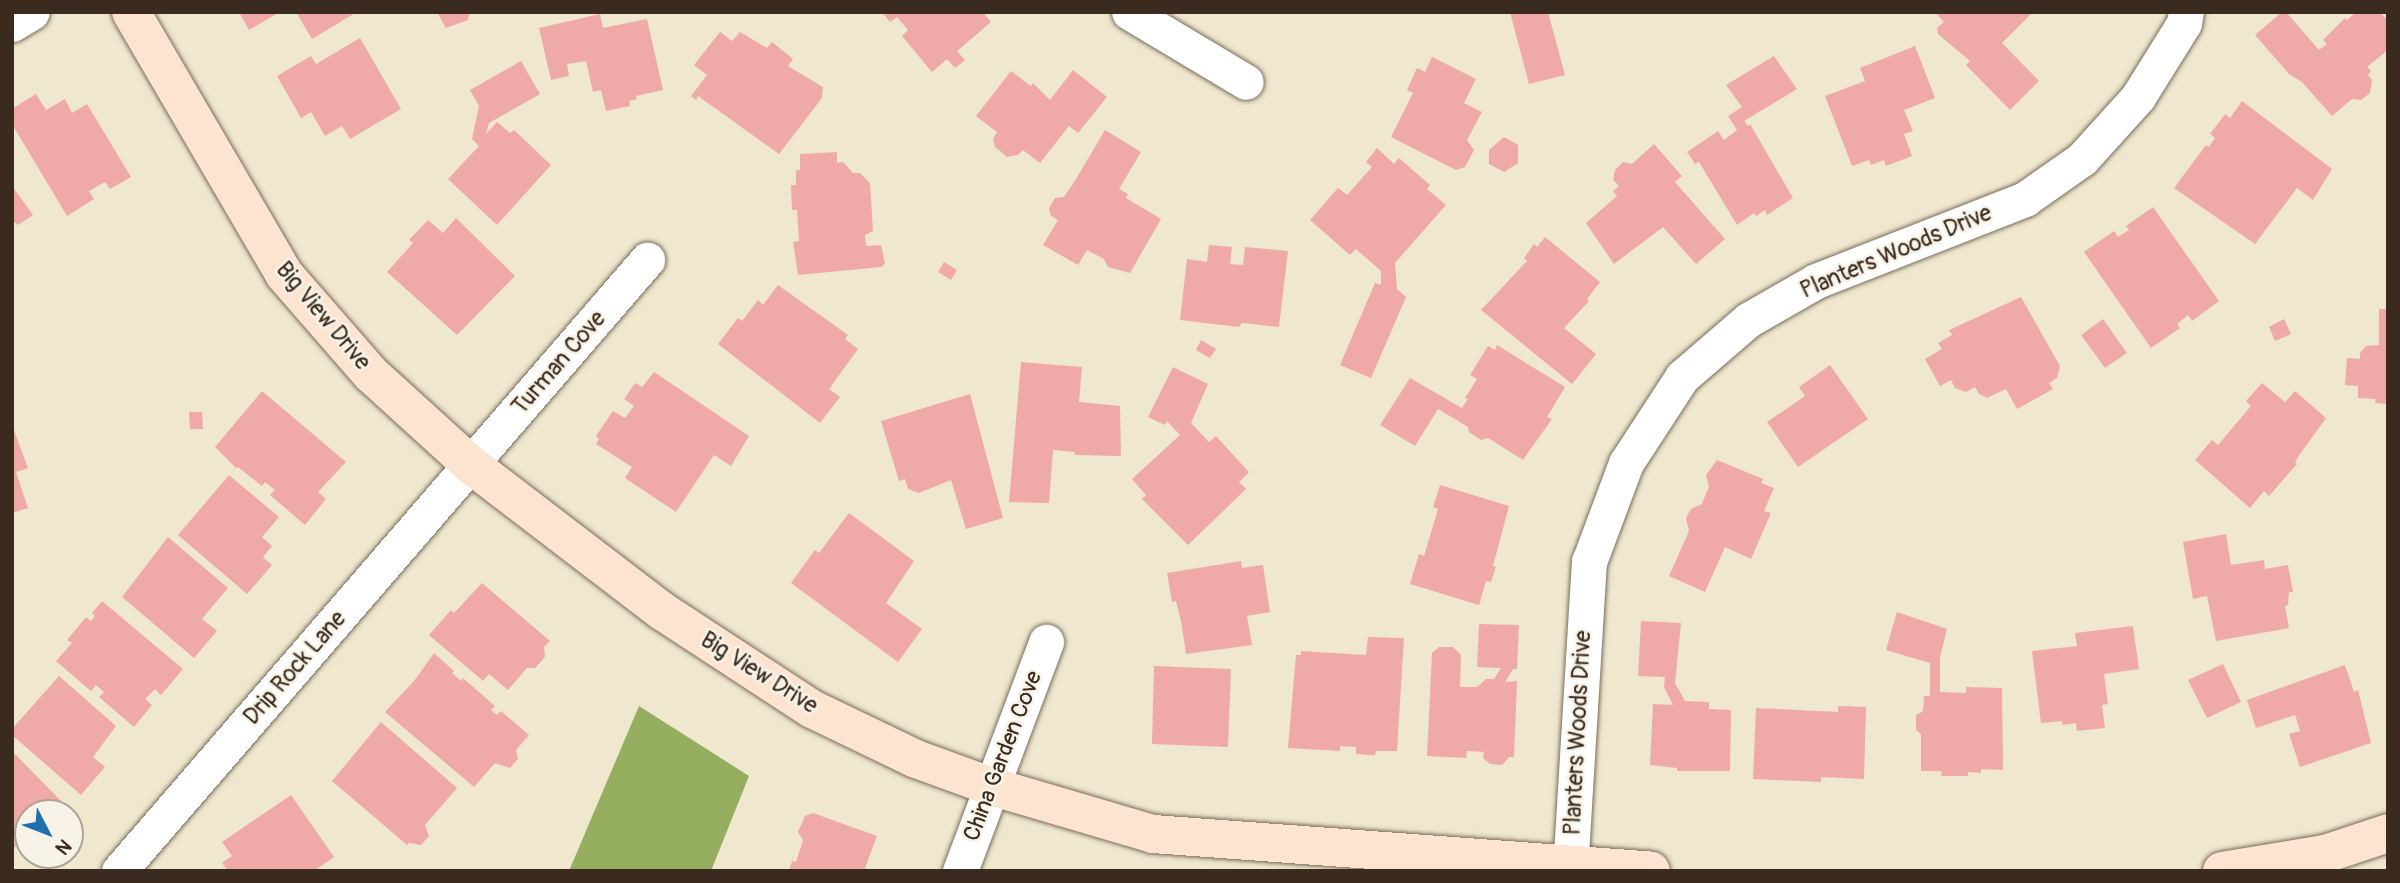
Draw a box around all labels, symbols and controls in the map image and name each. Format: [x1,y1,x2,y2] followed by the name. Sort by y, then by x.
[1796,199,1996,305] street label: Planters Woods Drive
[270,256,376,376] street label: Big View Drive
[506,305,612,421] street label: Turman Cove
[238,605,352,731] street label: Drip Rock Lane
[696,626,822,720] street label: Big View Drive
[1559,630,1597,836] street label: Planters Woods Drive
[958,667,1048,845] street label: China Garden Cove
[14,799,84,869] north arrow
[50,834,76,860] text: N

